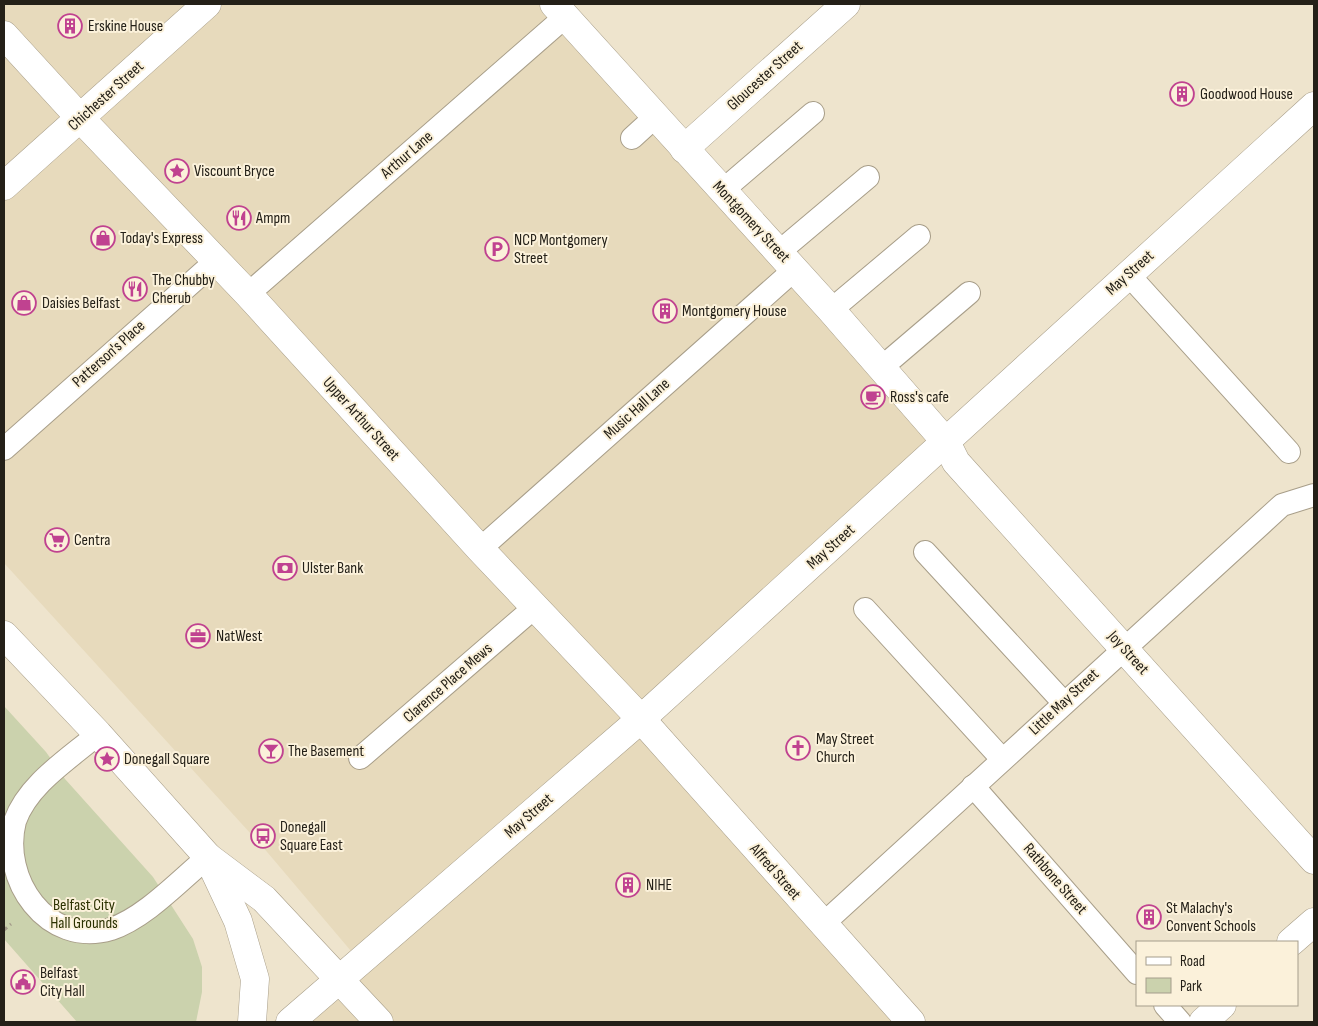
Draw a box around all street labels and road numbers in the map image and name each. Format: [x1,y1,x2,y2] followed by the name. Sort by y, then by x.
[723,37,807,115] street label: Gloucester Street
[64,57,148,135] street label: Chichester Street
[376,127,437,183] street label: Arthur Lane
[708,177,794,267] street label: Montgomery Street
[1102,246,1158,299] street label: May Street
[69,316,149,392] street label: Patterson's Place
[318,373,404,465] street label: Upper Arthur Street
[600,375,674,443] street label: Music Hall Lane
[803,520,859,573] street label: May Street
[1103,626,1153,679] street label: Joy Street
[400,639,497,727] street label: Clarence Place Mews
[1025,665,1103,739] street label: Little May Street
[501,790,557,842] street label: May Street
[745,839,805,904] street label: Alfred Street
[1019,840,1091,919] street label: Rathbone Street

